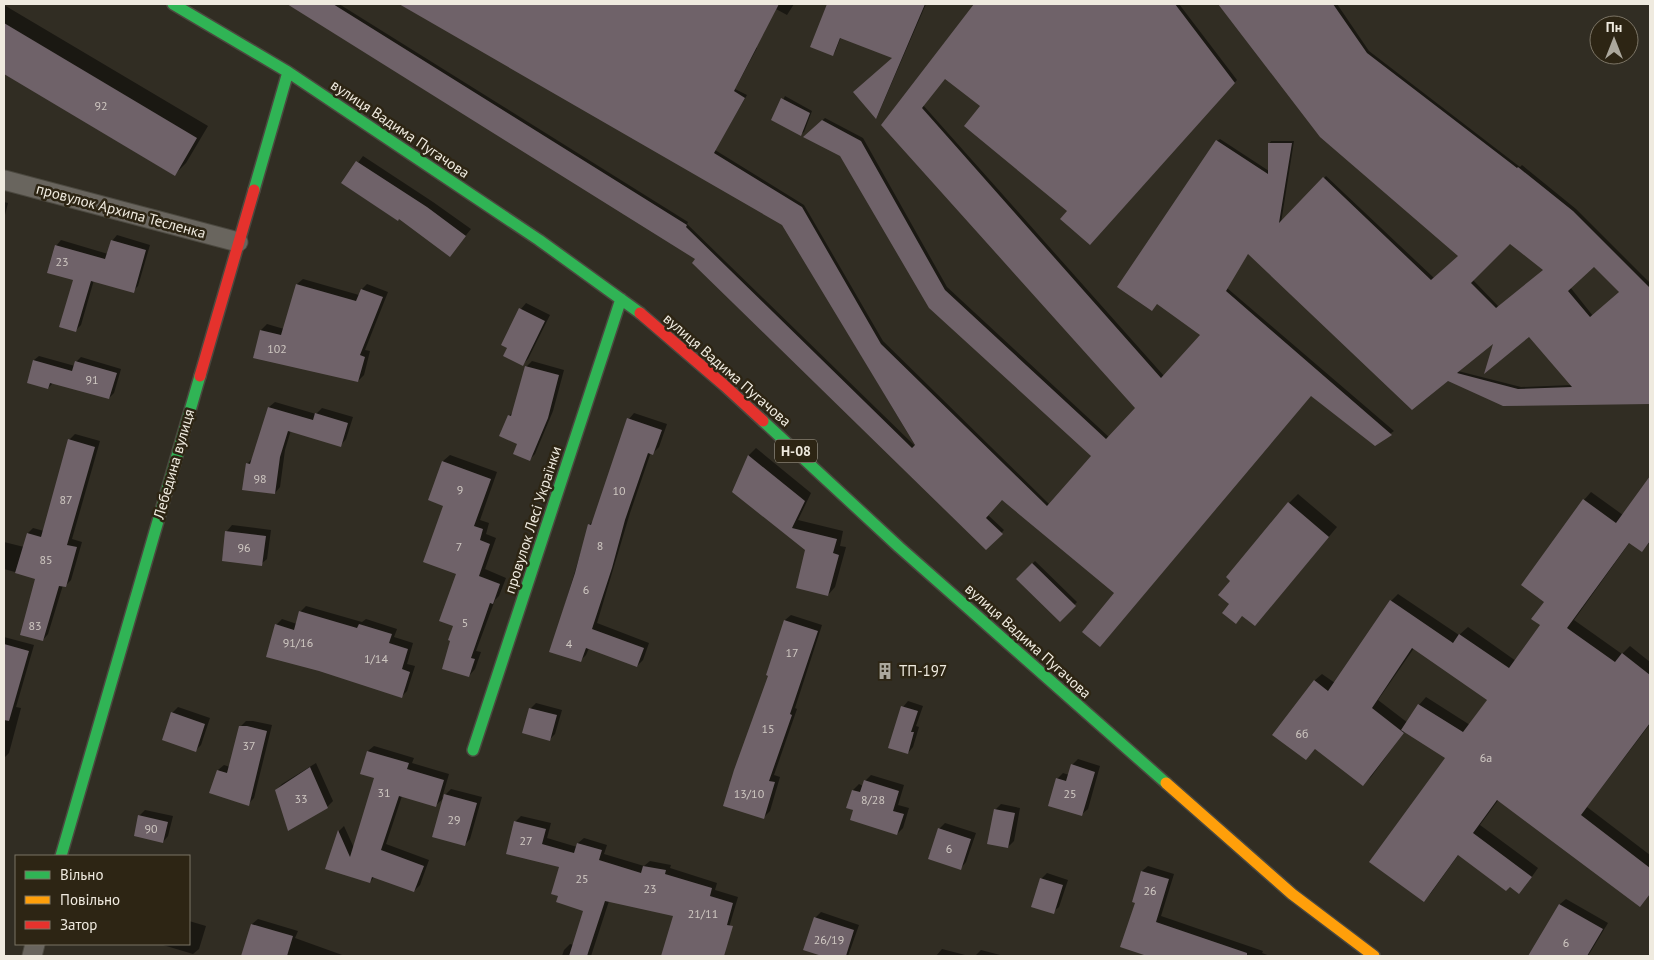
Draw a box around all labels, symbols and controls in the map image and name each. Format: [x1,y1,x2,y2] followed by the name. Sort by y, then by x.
[1589,15,1639,65] north arrow
[1606,18,1622,36] text: Пн
[327,75,473,182] street label: вулиця Вадима Пугачова
[94,98,108,113] house number: 92
[34,179,208,242] street label: провулок Архипа Тесленка
[55,254,69,269] house number: 23
[660,309,795,430] street label: вулиця Вадима Пугачова
[267,341,287,356] house number: 102
[85,372,99,387] house number: 91
[148,407,198,522] street label: Лебедина вулиця
[775,440,817,462] road number: Н-08
[500,444,565,596] street label: провулок Лесі Українки
[253,471,267,486] house number: 98
[457,482,463,497] house number: 9
[612,483,626,498] house number: 10
[59,492,73,507] house number: 87
[597,538,603,553] house number: 8
[456,539,462,554] house number: 7
[237,540,251,555] house number: 96
[39,552,53,567] house number: 85
[961,579,1095,702] street label: вулиця Вадима Пугачова
[583,582,589,597] house number: 6
[462,615,468,630] house number: 5
[28,618,42,633] house number: 83
[283,635,313,650] house number: 91/16
[566,636,573,651] house number: 4
[785,645,799,660] house number: 17
[364,651,388,666] house number: 1/14
[875,661,895,681] building icon: ТП-197
[899,661,947,680] place label: ТП-197
[761,721,775,736] house number: 15
[1296,726,1308,741] house number: 6б
[242,738,256,753] house number: 37
[1480,750,1492,765] house number: 6а
[377,785,391,800] house number: 31
[734,786,765,801] house number: 13/10
[1063,786,1077,801] house number: 25
[294,791,308,806] house number: 33
[861,792,885,807] house number: 8/28
[447,812,461,827] house number: 29
[144,821,158,836] house number: 90
[519,833,533,848] house number: 27
[946,841,952,856] house number: 6
[15,855,190,945] legend
[60,865,103,884] text: Вільно
[575,871,589,886] house number: 25
[643,881,657,896] house number: 23
[1143,883,1157,898] house number: 26
[60,890,120,909] text: Повільно
[688,906,718,921] house number: 21/11
[60,915,97,934] text: Затор
[814,932,844,947] house number: 26/19
[1563,935,1569,950] house number: 6

